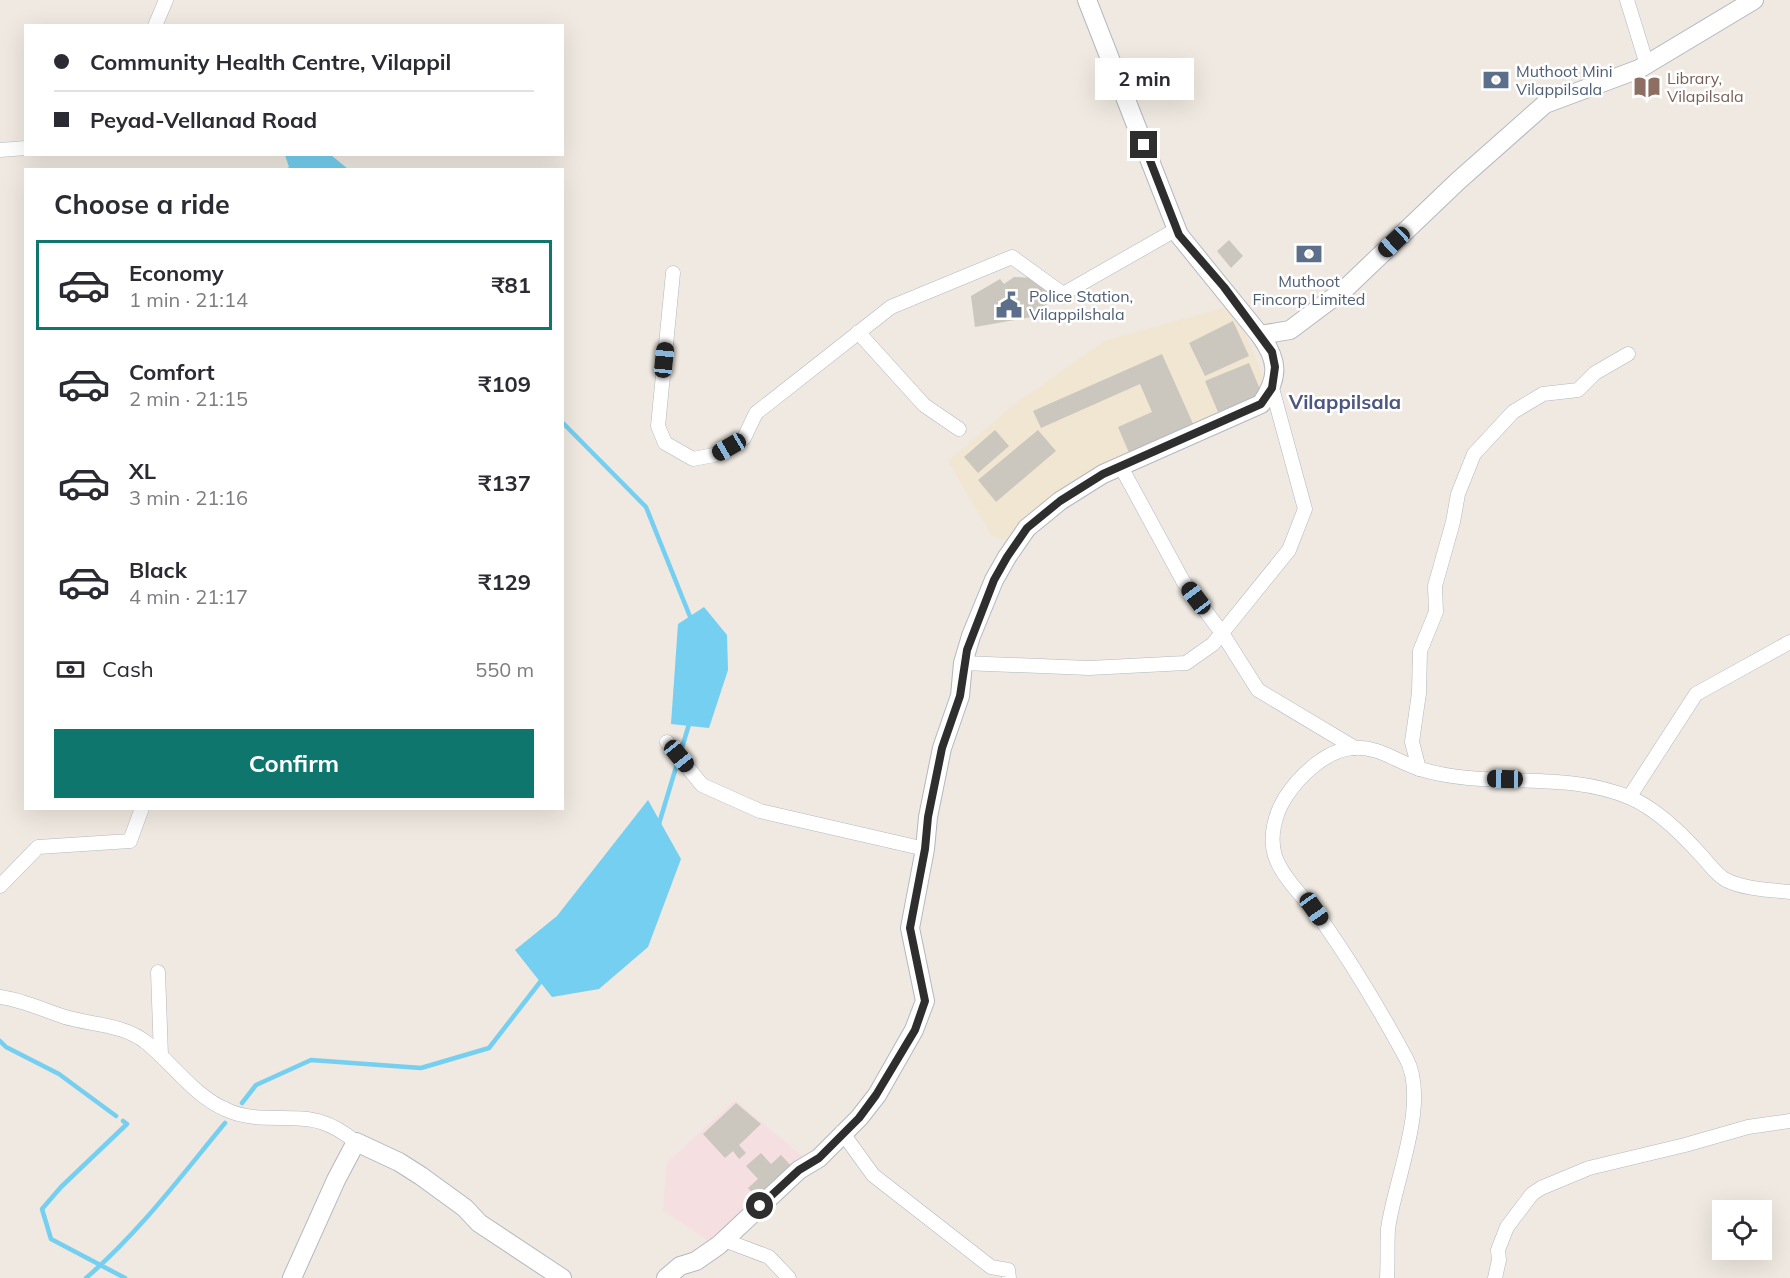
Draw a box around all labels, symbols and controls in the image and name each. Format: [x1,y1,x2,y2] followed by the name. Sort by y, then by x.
[90,48,451,76] text: Community Health Centre, Vilappil
[1094,58,1194,100] callout: 2 min
[1516,61,1613,99] place label: Muthoot Mini Vilappilsala
[1481,65,1511,95] bank icon: Muthoot Mini Vilappilsala
[1118,66,1171,91] text: 2 min
[1667,68,1744,106] place label: Library, Vilapilsala
[1632,72,1662,102] library icon: Library, Vilapilsala
[90,106,317,134] text: Peyad-Vellanad Road
[1130,131,1157,158] route end
[54,187,230,221] text: Choose a ride
[1375,223,1413,261] car
[1294,239,1324,269] bank icon: Muthoot Fincorp Limited
[57,258,111,312] icon: car
[129,259,224,287] text: Economy
[491,271,531,299] text: ₹81
[1253,271,1365,309] place label: Muthoot Fincorp Limited
[1029,286,1133,324] place label: Police Station, Vilappilshala
[129,287,248,312] text: 1 min · 21:14
[994,290,1024,320] public building icon: Police Station, Vilappilshala
[653,341,675,379] car
[57,357,111,411] icon: car
[129,358,215,386] text: Comfort
[478,370,531,398] text: ₹109
[129,386,248,411] text: 2 min · 21:15
[1288,389,1401,414] district label: Vilappilsala
[709,430,749,464] car
[57,456,111,510] icon: car
[129,457,156,485] text: XL
[478,469,531,497] text: ₹137
[129,485,248,510] text: 3 min · 21:16
[57,555,111,609] icon: car
[129,556,187,584] text: Black
[478,568,531,596] text: ₹129
[1178,578,1214,618] car
[129,584,248,609] text: 4 min · 21:17
[54,653,87,686] icon: cash
[102,655,154,683] text: Cash
[475,657,534,682] text: 550 m
[54,729,534,798] button: Confirm
[661,736,697,776] car
[1487,770,1523,788] car
[1296,889,1332,929] car
[746,1192,773,1219] route start
[1712,1200,1772,1260] map controls
[1712,1200,1772,1260] button: locate

